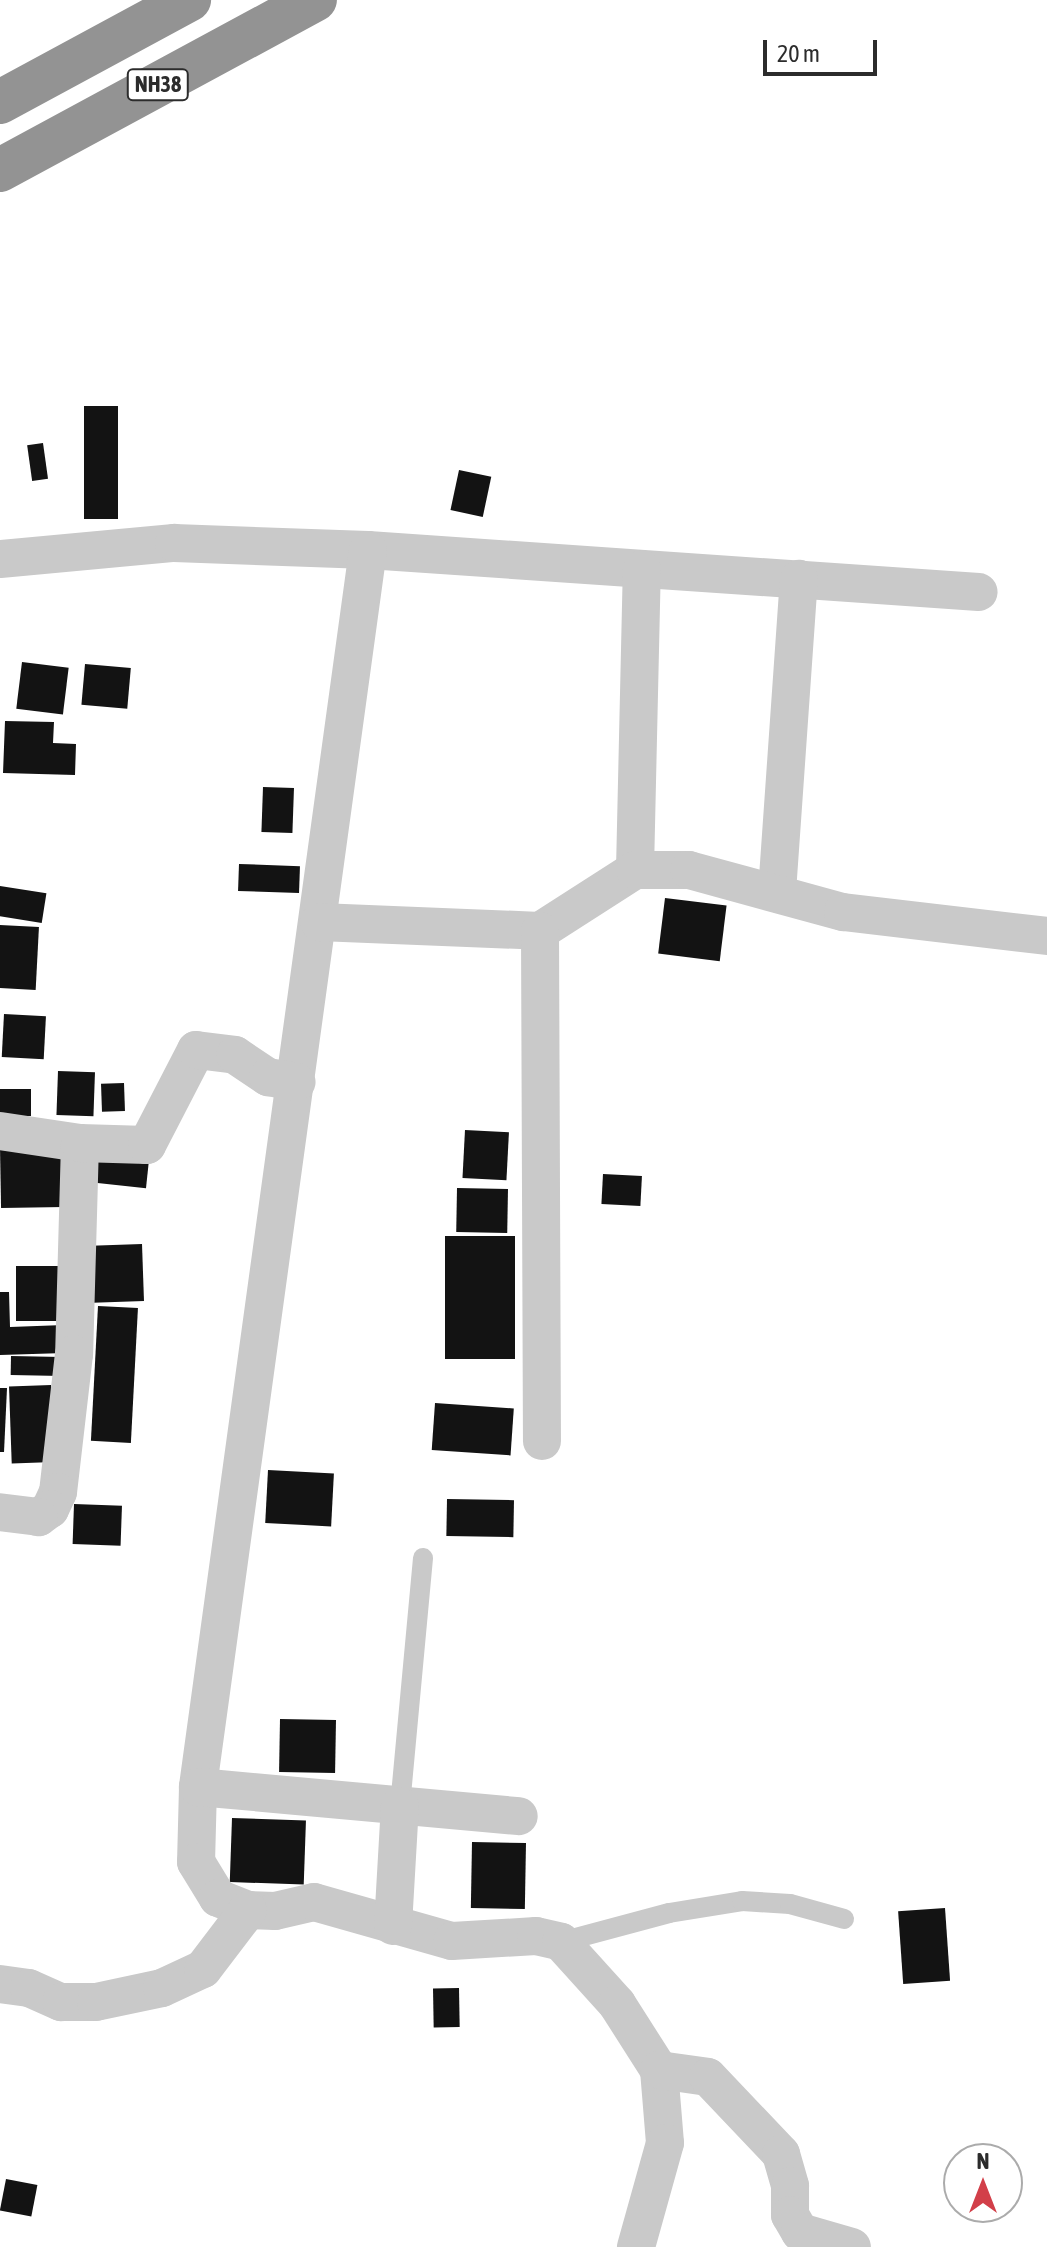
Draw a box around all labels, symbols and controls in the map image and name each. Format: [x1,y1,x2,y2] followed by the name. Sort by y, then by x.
[767,24,881,74] scale bar
[777,40,820,67] text: 20 m
[126,67,190,103] road number: NH38
[943,2143,1023,2223] north arrow
[977,2148,989,2174] text: N

